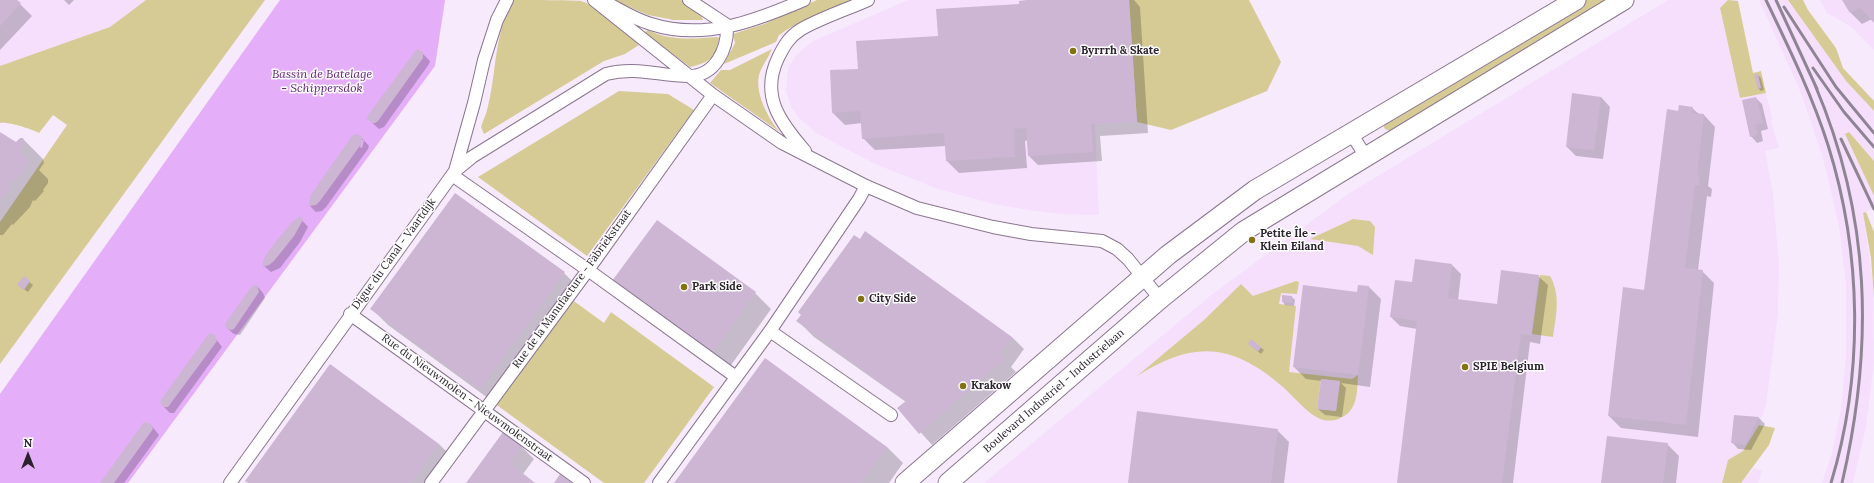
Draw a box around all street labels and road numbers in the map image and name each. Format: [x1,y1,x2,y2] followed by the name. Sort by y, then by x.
[349,196,439,312] street label: Digue du Canal - Vaartdijk
[510,207,634,371] street label: Rue de la Manufacture - Fabriekstraat
[981,326,1127,456] street label: Boulevard Industriel - Industrielaan
[379,331,555,465] street label: Rue du Nieuwmolen - Nieuwmolenstraat

